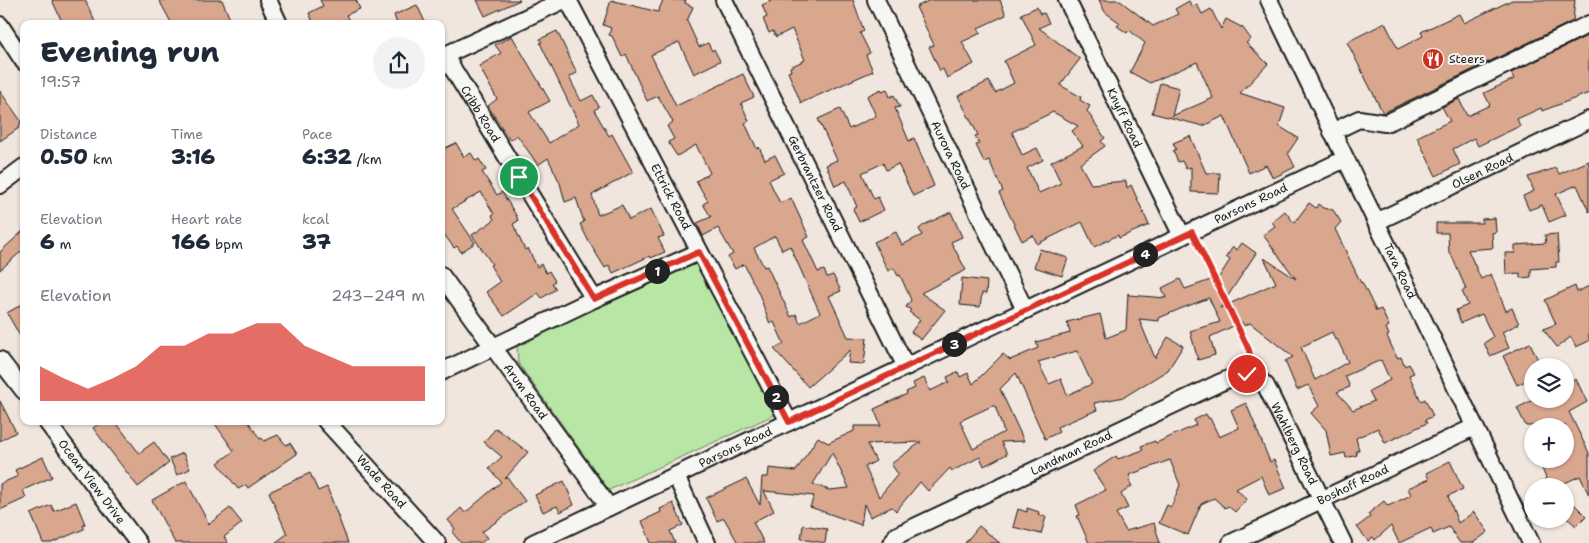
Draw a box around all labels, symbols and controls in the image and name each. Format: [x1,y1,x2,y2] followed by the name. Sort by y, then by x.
[40,33,219,71] text: Evening run
[373,37,425,89] button: share
[1421,47,1445,71] restaurant icon: Steers
[1449,51,1485,67] place label: Steers
[40,71,81,92] text: 19:57
[457,83,504,146] street label: Cribb Road
[1103,85,1146,151] street label: Knyff Road
[927,118,974,192] street label: Aurora Road
[40,125,97,143] text: Distance
[171,125,203,143] text: Time
[302,125,333,143] text: Pace
[784,133,846,235] street label: Gerbrantzer Road
[40,143,88,171] text: 0.50
[171,143,215,171] text: 3:16
[302,143,352,171] text: 6:32
[1449,149,1516,193] street label: Olsen Road
[88,150,112,168] text: km
[352,150,382,168] text: /km
[498,156,540,198] pin
[647,161,695,233] street label: Ettrick Road
[505,163,533,191] icon: arrive
[1212,179,1290,228] street label: Parsons Road
[40,210,103,228] text: Elevation
[171,210,242,228] text: Heart rate
[302,210,329,228] text: kcal
[40,228,55,256] text: 6
[171,228,210,256] text: 166
[302,228,331,256] text: 37
[55,235,72,253] text: m
[210,235,243,253] text: bpm
[1380,241,1420,302] street label: Tara Road
[1132,242,1158,266] pin: 4
[1141,245,1150,263] text: 4
[644,258,670,284] pin: 1
[654,262,661,280] text: 1
[40,285,112,306] text: Elevation
[331,285,425,306] text: 243–249 m
[942,332,966,356] pin: 3
[950,335,959,353] text: 3
[1226,353,1268,395] pin
[1524,358,1574,528] map controls
[1524,358,1574,408] button: layers
[500,360,551,423] street label: Arum Road
[1233,360,1261,388] icon: check
[764,384,788,410] pin: 2
[772,388,781,406] text: 2
[1267,400,1321,488] street label: Wahlberg Road
[1524,418,1574,468] button: +
[696,423,775,471] street label: Parsons Road
[1028,427,1115,479] street label: Landman Road
[55,436,129,527] street label: Ocean View Drive
[353,452,410,512] street label: Wade Road
[1314,461,1392,509] street label: Boshoff Road
[1524,478,1574,528] button: −

